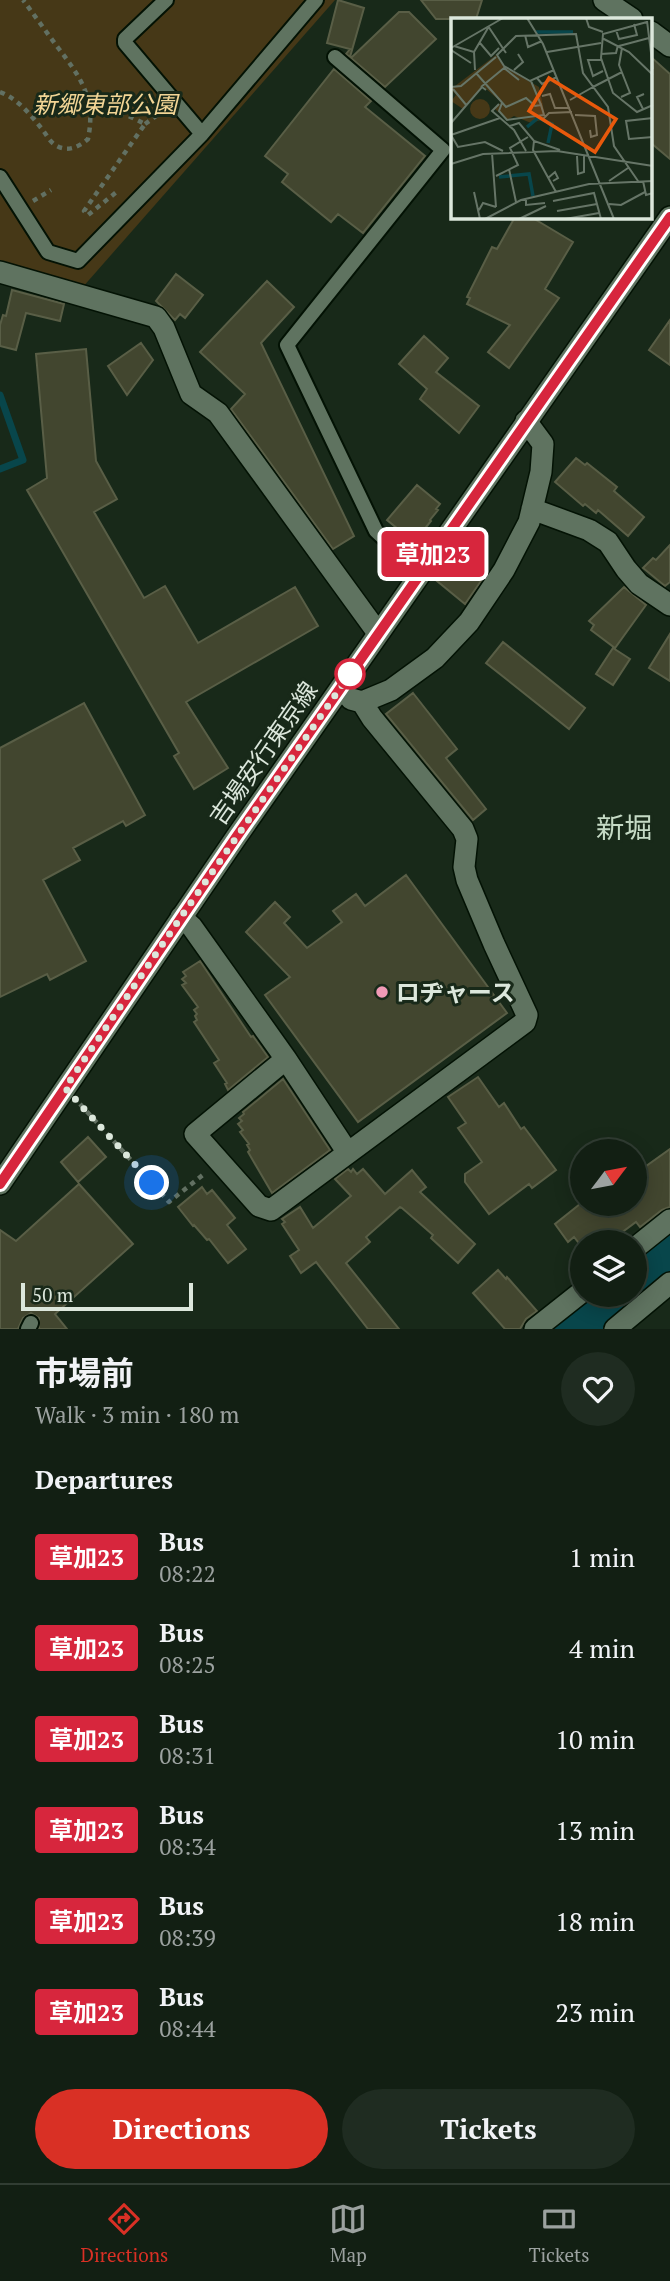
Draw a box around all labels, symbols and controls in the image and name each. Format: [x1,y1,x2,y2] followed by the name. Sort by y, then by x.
[451,18,652,219] inset map
[33,88,180,120] park label: 新郷東部公園
[384,531,482,577] line badge: 草加23
[395,538,471,570] text: 草加23
[335,659,365,689] unlabelled marker
[202,675,324,831] street label: 吉場安行東京線
[596,809,652,846] district label: 新堀
[396,976,515,1008] place label: ロヂャース
[374,984,390,1000] marker: ロヂャース
[570,1139,648,1216] north arrow
[570,1139,647,1307] map controls
[134,1165,169,1200] your location
[570,1230,647,1307] button: layers
[21,1280,192,1312] scale bar
[32,1282,73,1307] text: 50 m
[35,1351,134,1394] text: 市場前
[561,1352,635,1426] button: heart
[35,1399,239,1430] text: Walk · 3 min · 180 m
[35,1462,173,1496] text: Departures
[159,1524,204,1558] text: Bus
[569,1540,635,1574] text: 1 min
[49,1541,124,1573] text: 草加23
[159,1558,216,1589] text: 08:22
[159,1615,204,1649] text: Bus
[569,1631,635,1665] text: 4 min
[49,1632,124,1664] text: 草加23
[159,1649,216,1680] text: 08:25
[159,1706,204,1740] text: Bus
[555,1722,635,1756] text: 10 min
[49,1723,124,1755] text: 草加23
[159,1740,216,1771] text: 08:31
[159,1797,204,1831] text: Bus
[555,1813,635,1847] text: 13 min
[49,1814,124,1846] text: 草加23
[159,1831,216,1862] text: 08:34
[159,1888,204,1922] text: Bus
[555,1904,635,1938] text: 18 min
[49,1905,124,1937] text: 草加23
[159,1922,216,1953] text: 08:39
[159,1979,204,2013] text: Bus
[555,1995,635,2029] text: 23 min
[49,1996,124,2028] text: 草加23
[159,2013,216,2044] text: 08:44
[35,2089,328,2169] button: Directions
[342,2089,635,2169] button: Tickets
[81,2200,168,2267] tab: Directions
[329,2200,367,2267] tab: Map
[529,2200,589,2267] tab: Tickets

